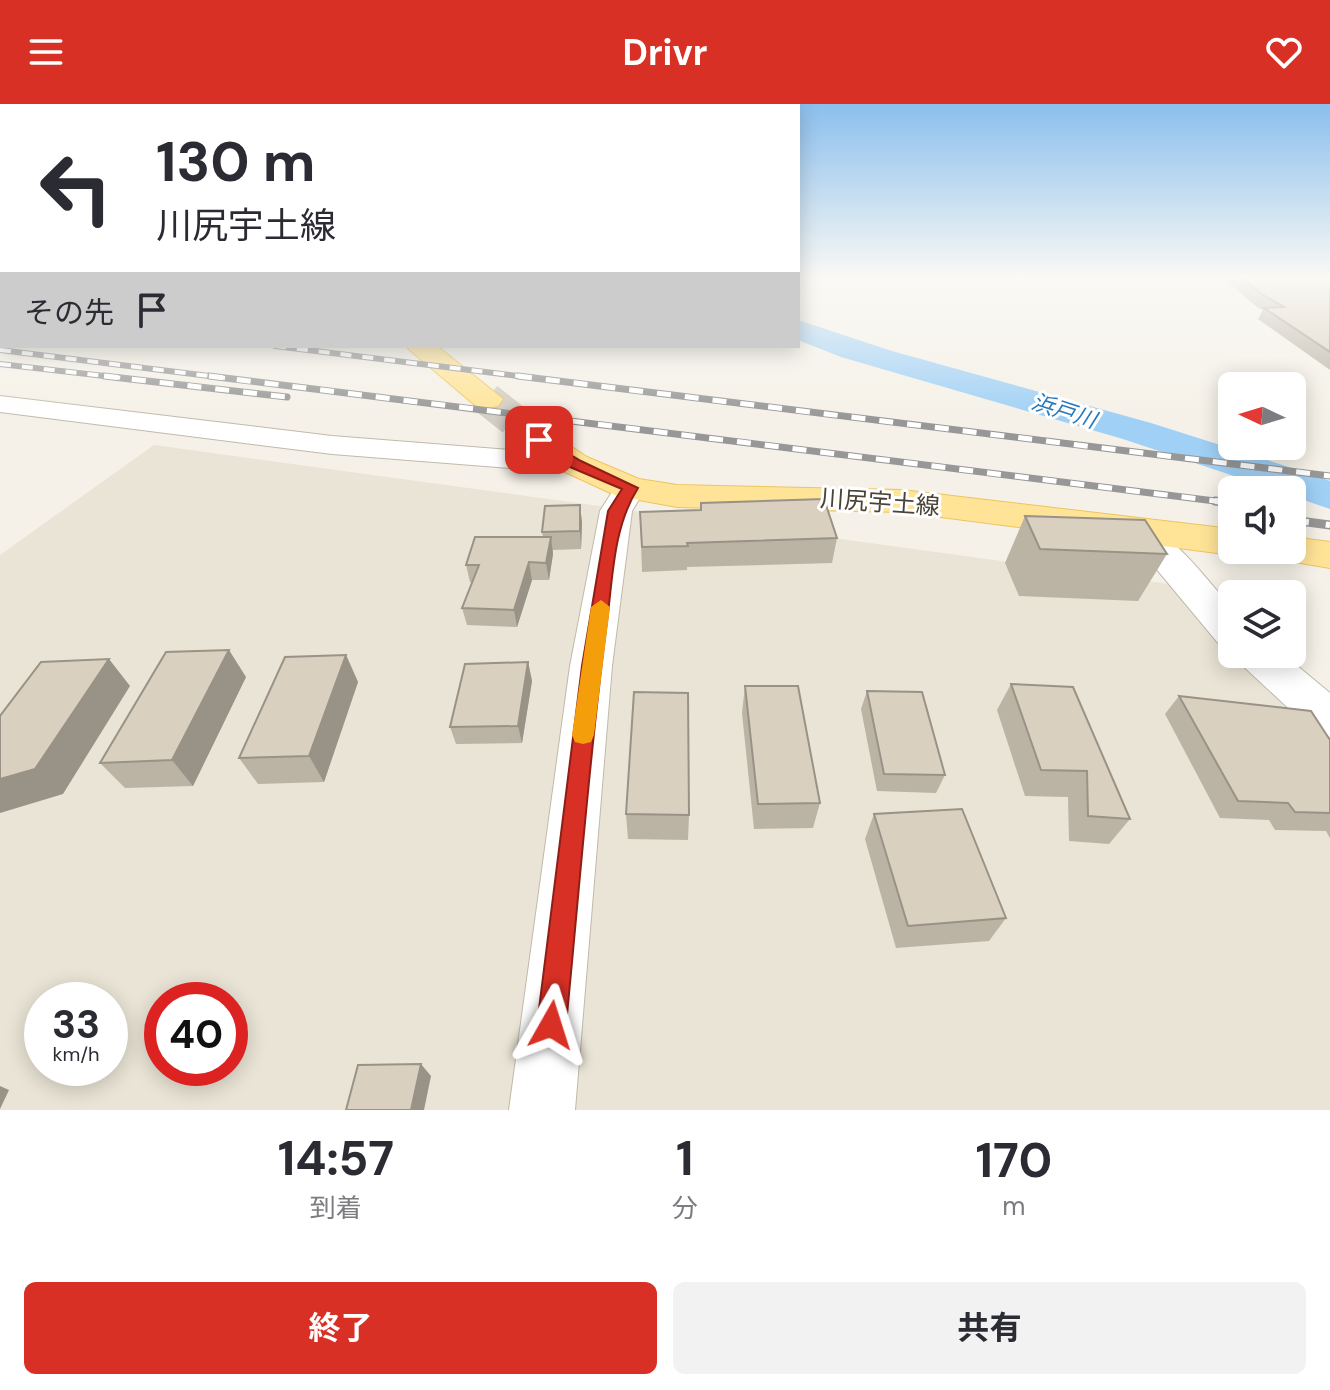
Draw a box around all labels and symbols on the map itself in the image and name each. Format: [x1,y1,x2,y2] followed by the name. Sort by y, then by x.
[1218,372,1306,460] north arrow
[1028,387,1102,436] water label: 浜戸川
[505,406,573,474] pin
[819,482,941,522] street label: 川尻宇土線
[144,982,248,1086] speed limit sign: 40
[509,983,593,1067] position arrow

